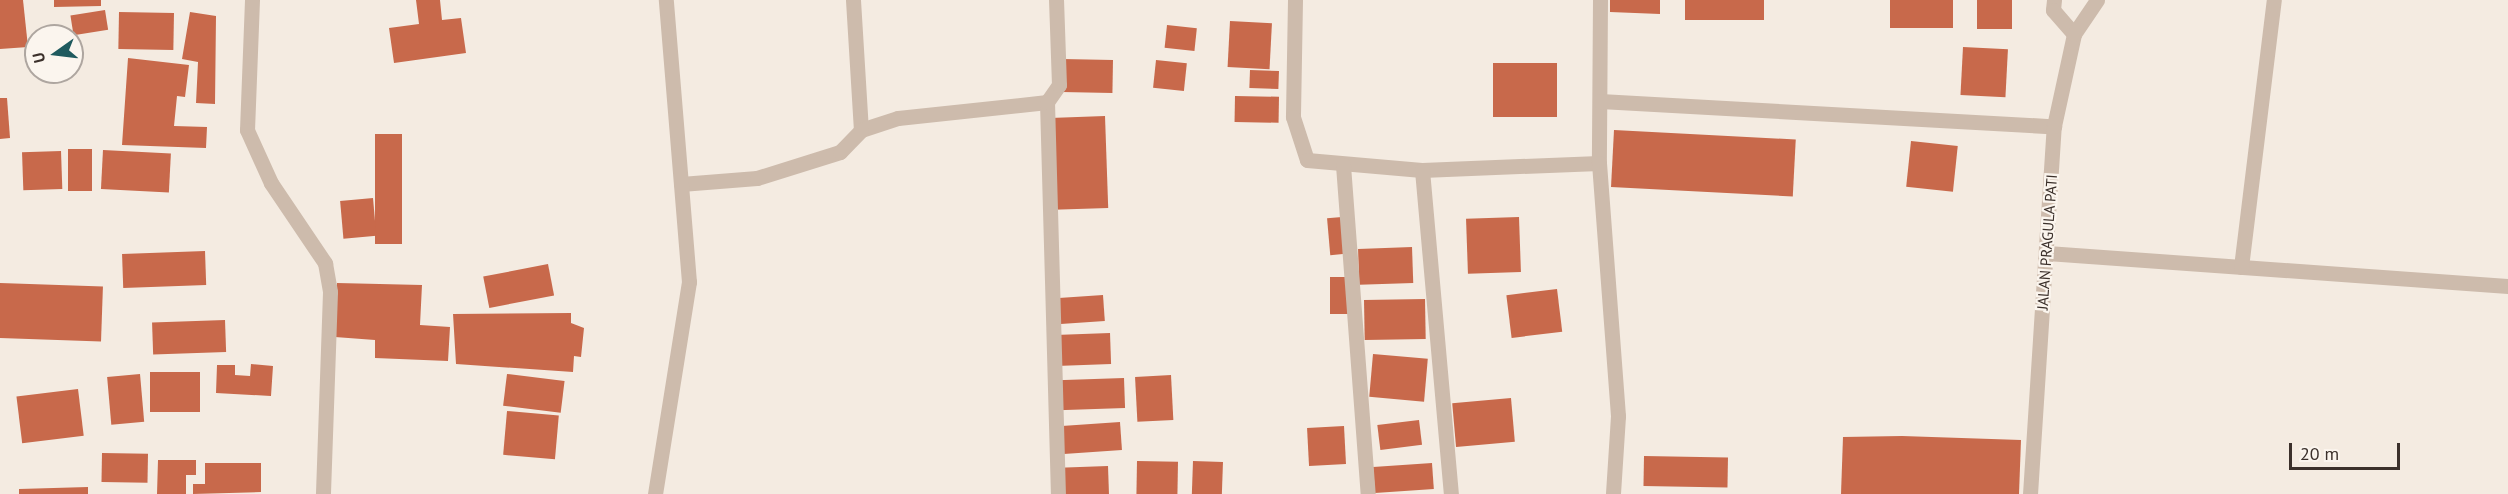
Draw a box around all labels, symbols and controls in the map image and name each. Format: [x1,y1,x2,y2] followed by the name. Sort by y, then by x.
[24,24,84,84] north arrow
[28,51,49,65] text: U
[2033,173,2061,311] street label: JALAN PRAGULA PATI
[2292,431,2403,469] scale bar
[2300,442,2339,465] text: 20 m

